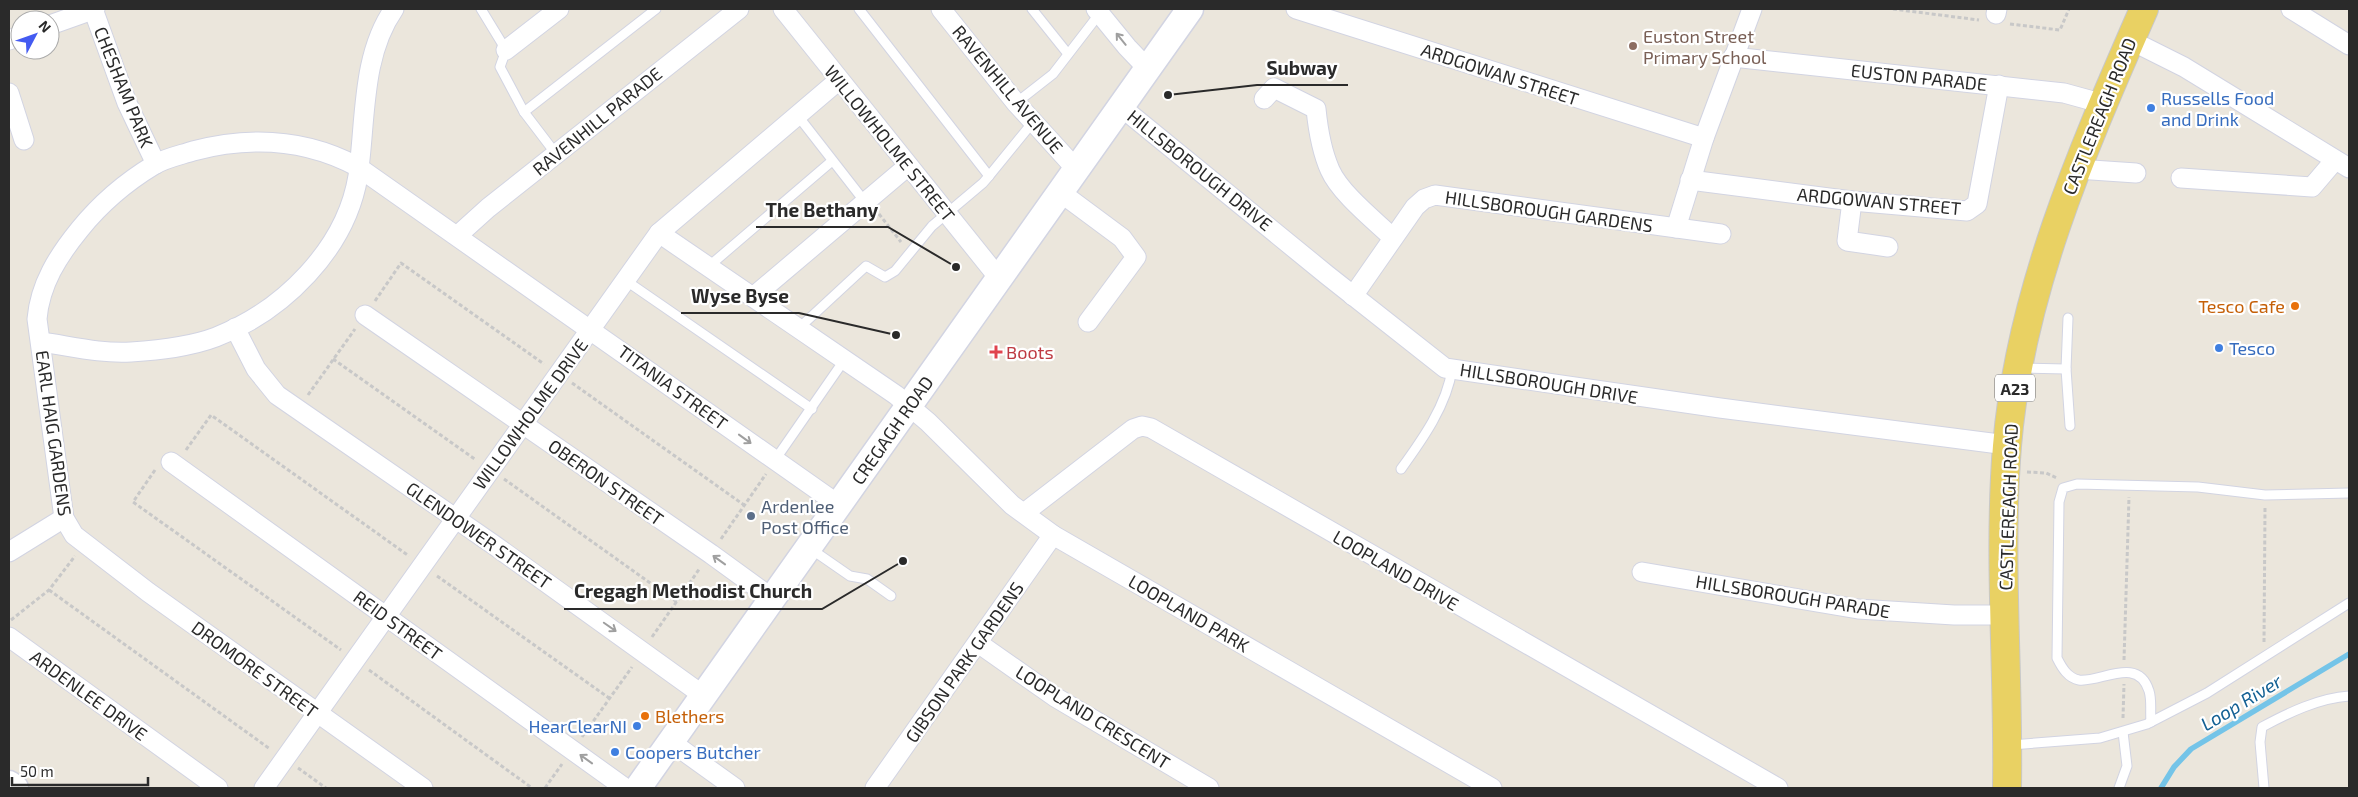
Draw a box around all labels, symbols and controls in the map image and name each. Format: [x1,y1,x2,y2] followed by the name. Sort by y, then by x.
[10,10,60,60] north arrow
[35,17,55,36] text: N
[948,21,1068,157] street label: RAVENHILL AVENUE
[90,23,158,151] street label: CHESHAM PARK
[1643,25,1767,68] place label: Euston Street Primary School
[1115,33,1126,46] one-way arrow
[2057,34,2141,198] street label: CASTLEREAGH ROAD
[1418,38,1582,110] street label: ARDGOWAN STREET
[1627,40,1639,52] marker: Euston Street Primary School
[1257,51,1348,85] callout: Subway
[1266,56,1338,80] text: Subway
[1850,59,1988,95] street label: EUSTON PARADE
[820,60,960,226] street label: WILLOWHOLME STREET
[528,62,666,180] street label: RAVENHILL PARADE
[2161,87,2274,130] place label: Russells Food and Drink
[2145,102,2157,114] marker: Russells Food and Drink
[1123,105,1277,235] street label: HILLSBOROUGH DRIVE
[1796,183,1962,219] street label: ARDGOWAN STREET
[1444,186,1654,236] street label: HILLSBOROUGH GARDENS
[756,193,888,227] callout: The Bethany
[766,198,879,222] text: The Bethany
[681,279,799,313] callout: Wyse Byse
[691,284,789,308] text: Wyse Byse
[2198,295,2285,317] place label: Tesco Cafe
[2289,300,2301,312] marker: Tesco Cafe
[468,334,592,494] street label: WILLOWHOLME DRIVE
[2229,337,2275,359] place label: Tesco
[614,340,733,434] street label: TITANIA STREET
[1006,341,1054,363] place label: Boots
[2213,342,2225,354] marker: Tesco
[990,346,1002,358] marker: Boots
[31,349,77,517] street label: EARL HAIG GARDENS
[1458,358,1640,408] street label: HILLSBOROUGH DRIVE
[846,372,938,488] street label: CREGAGH ROAD
[1995,374,2035,402] road number: A23
[1994,423,2022,591] street label: CASTLEREAGH ROAD
[544,434,668,530] street label: OBERON STREET
[737,434,751,444] one-way arrow
[402,477,556,594] street label: GLENDOWER STREET
[761,495,849,538] place label: Ardenlee Post Office
[745,510,757,522] marker: Ardenlee Post Office
[1329,525,1463,615] street label: LOOPLAND DRIVE
[712,555,726,565] one-way arrow
[1125,570,1254,657] street label: LOOPLAND PARK
[1694,570,1892,622] street label: HILLSBOROUGH PARADE
[564,575,822,609] callout: Cregagh Methodist Church
[900,577,1028,747] street label: GIBSON PARK GARDENS
[574,579,812,602] text: Cregagh Methodist Church
[349,585,447,665] street label: REID STREET
[188,616,323,722] street label: DROMORE STREET
[603,622,617,632] one-way arrow
[26,645,152,745] street label: ARDENLEE DRIVE
[1012,661,1175,774] street label: LOOPLAND CRESCENT
[2196,669,2286,735] water label: Loop River
[655,705,725,727] place label: Blethers
[639,710,651,722] marker: Blethers
[528,715,627,737] place label: HearClearNI
[631,720,643,732] marker: HearClearNI
[625,741,761,763] place label: Coopers Butcher
[609,746,621,758] marker: Coopers Butcher
[12,754,149,786] scale bar
[579,754,593,764] one-way arrow
[20,762,54,780] text: 50 m

